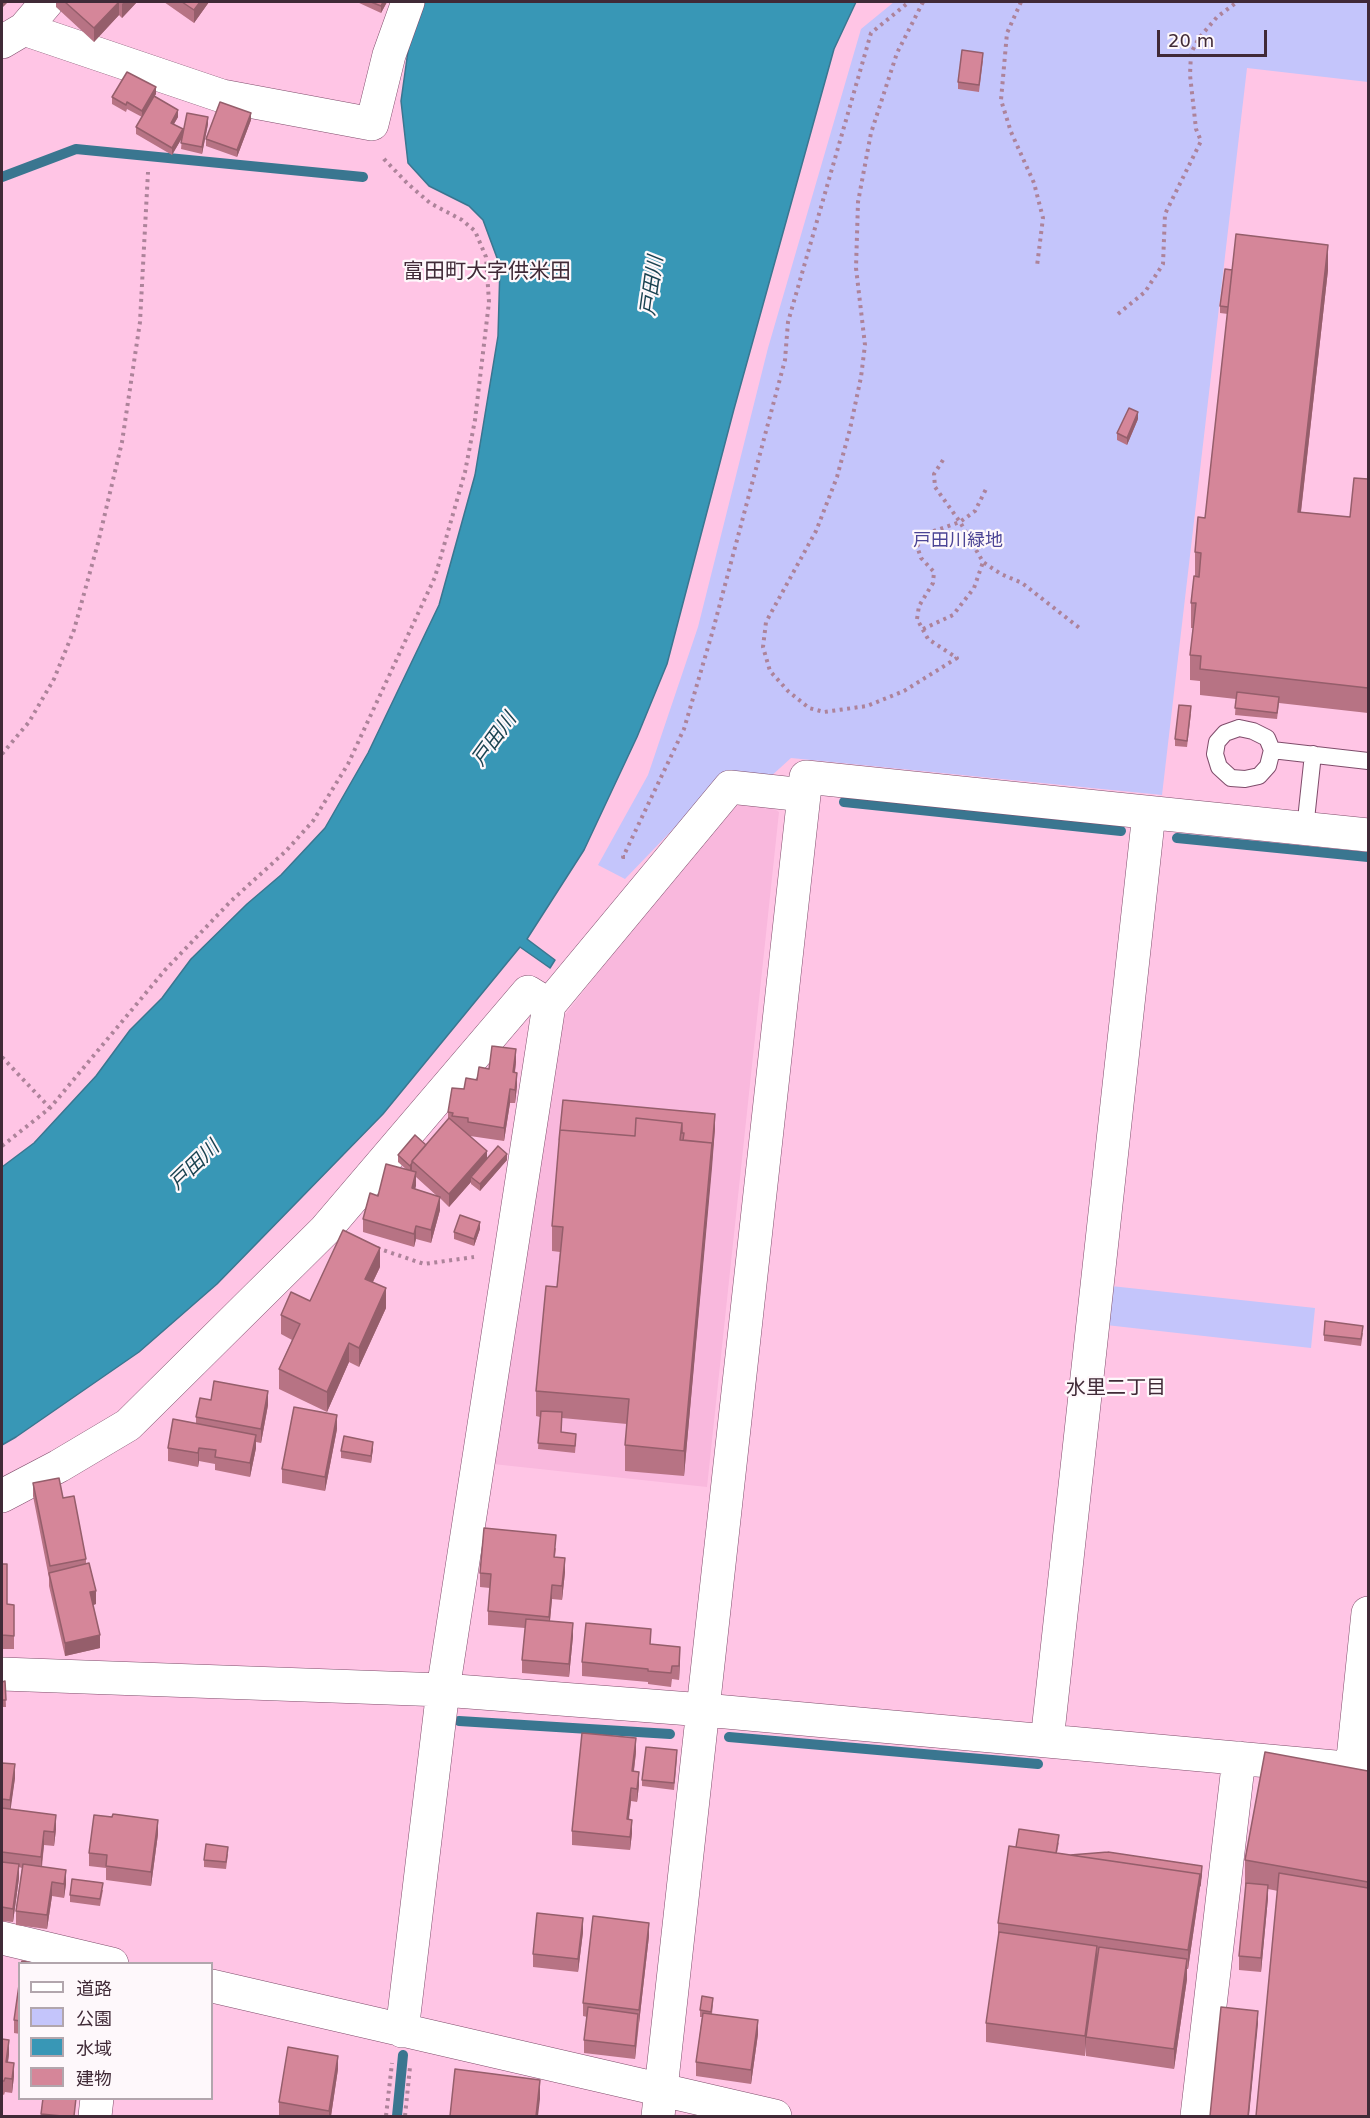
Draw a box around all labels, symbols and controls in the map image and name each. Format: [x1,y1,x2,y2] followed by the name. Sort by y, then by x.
[1160,18,1270,56] scale bar
[1168,30,1214,51] text: 20 m
[637,255,669,317] water label: 戸田川
[403,260,571,286] district label: 富田町大字供米田
[913,530,1003,552] park label: 戸田川緑地
[468,709,522,771] water label: 戸田川
[165,1137,225,1195] water label: 戸田川
[1066,1377,1166,1401] district label: 水里二丁目
[18,1962,213,2100] legend
[76,1978,112,1999] text: 道路
[76,2008,112,2029] text: 公園
[76,2038,112,2059] text: 水域
[76,2068,112,2089] text: 建物

